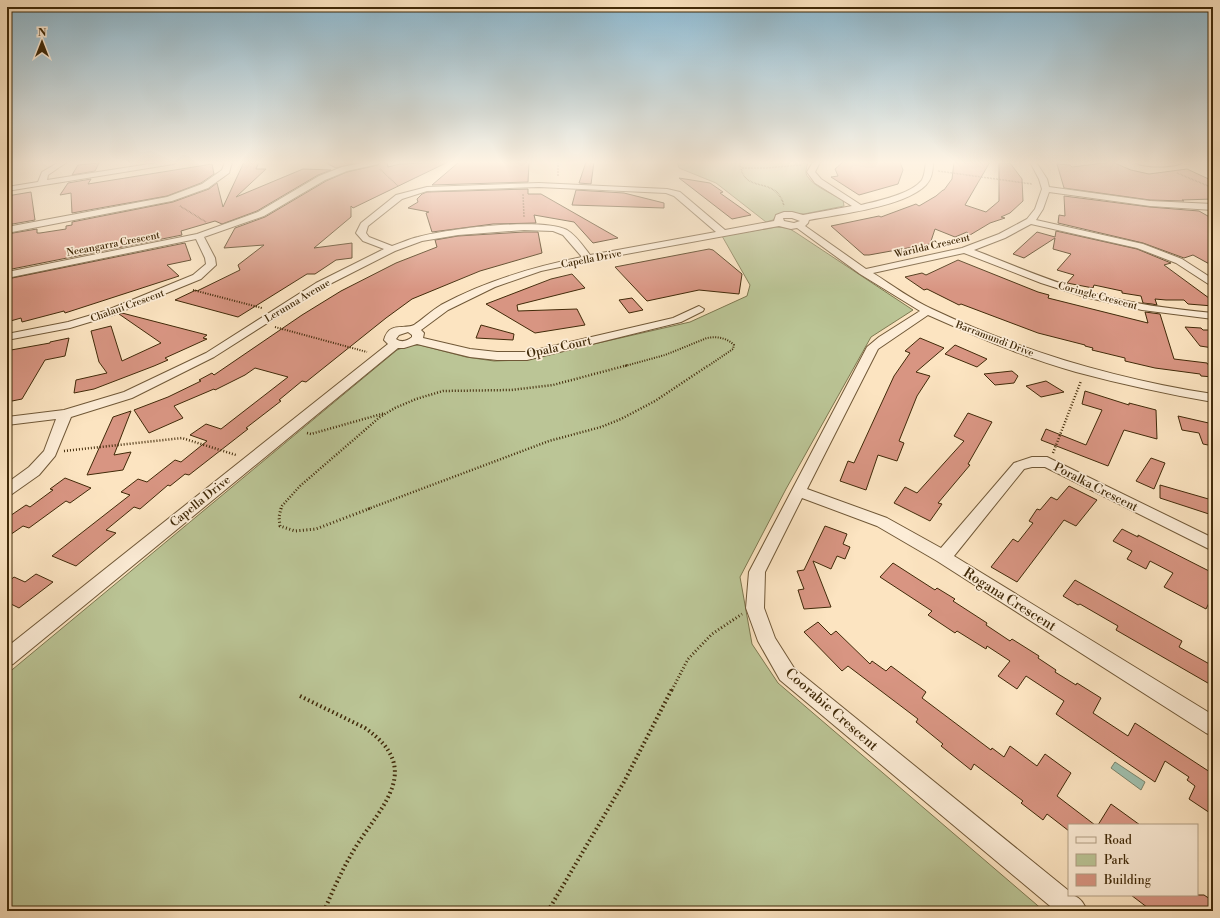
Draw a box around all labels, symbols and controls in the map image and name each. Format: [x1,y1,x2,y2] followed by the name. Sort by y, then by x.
[22,22,62,62] north arrow
[38,26,47,40] text: N
[66,229,161,259] street label: Neeangarra Crescent
[892,231,972,261] street label: Warilda Crescent
[560,247,622,271] street label: Capella Drive
[263,277,332,325] street label: Lerunna Avenue
[1057,280,1139,312] street label: Coringle Crescent
[89,287,166,325] street label: Chalani Crescent
[953,318,1035,359] street label: Barramundi Drive
[525,333,594,362] street label: Opala Court
[1051,460,1141,515] street label: Poralka Crescent
[167,472,234,530] street label: Capella Drive
[960,564,1059,636] street label: Rogana Crescent
[781,665,881,755] street label: Coorabie Crescent
[1068,824,1198,896] legend
[1104,833,1132,848] text: Road
[1104,853,1130,868] text: Park
[1103,873,1152,888] text: Building

